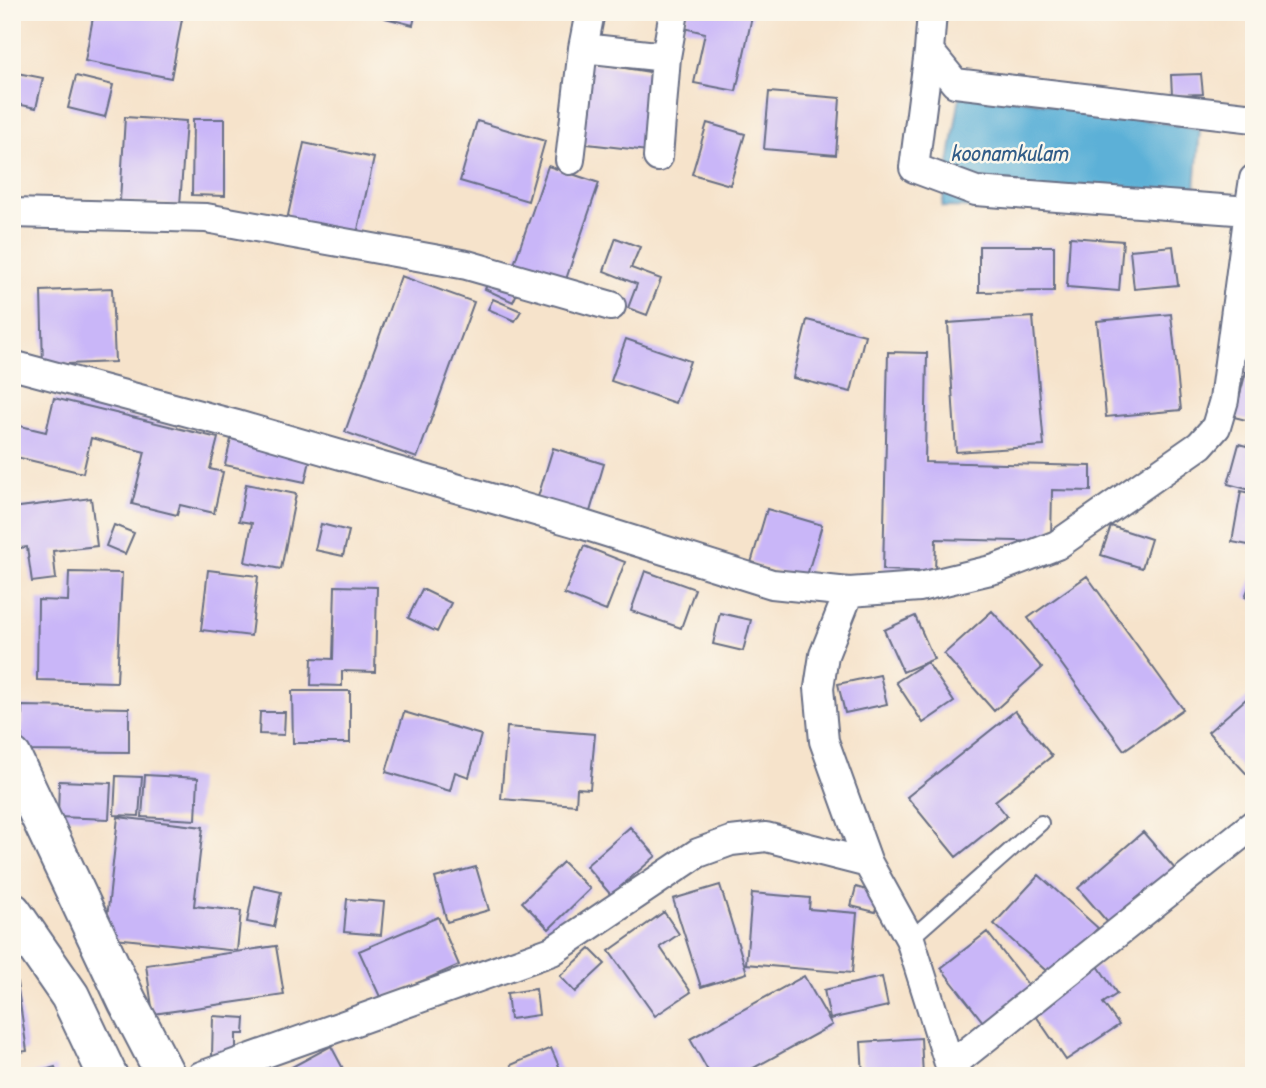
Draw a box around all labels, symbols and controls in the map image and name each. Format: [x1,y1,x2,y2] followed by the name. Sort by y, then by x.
[950,136,1068,168] water label: koonamkulam

